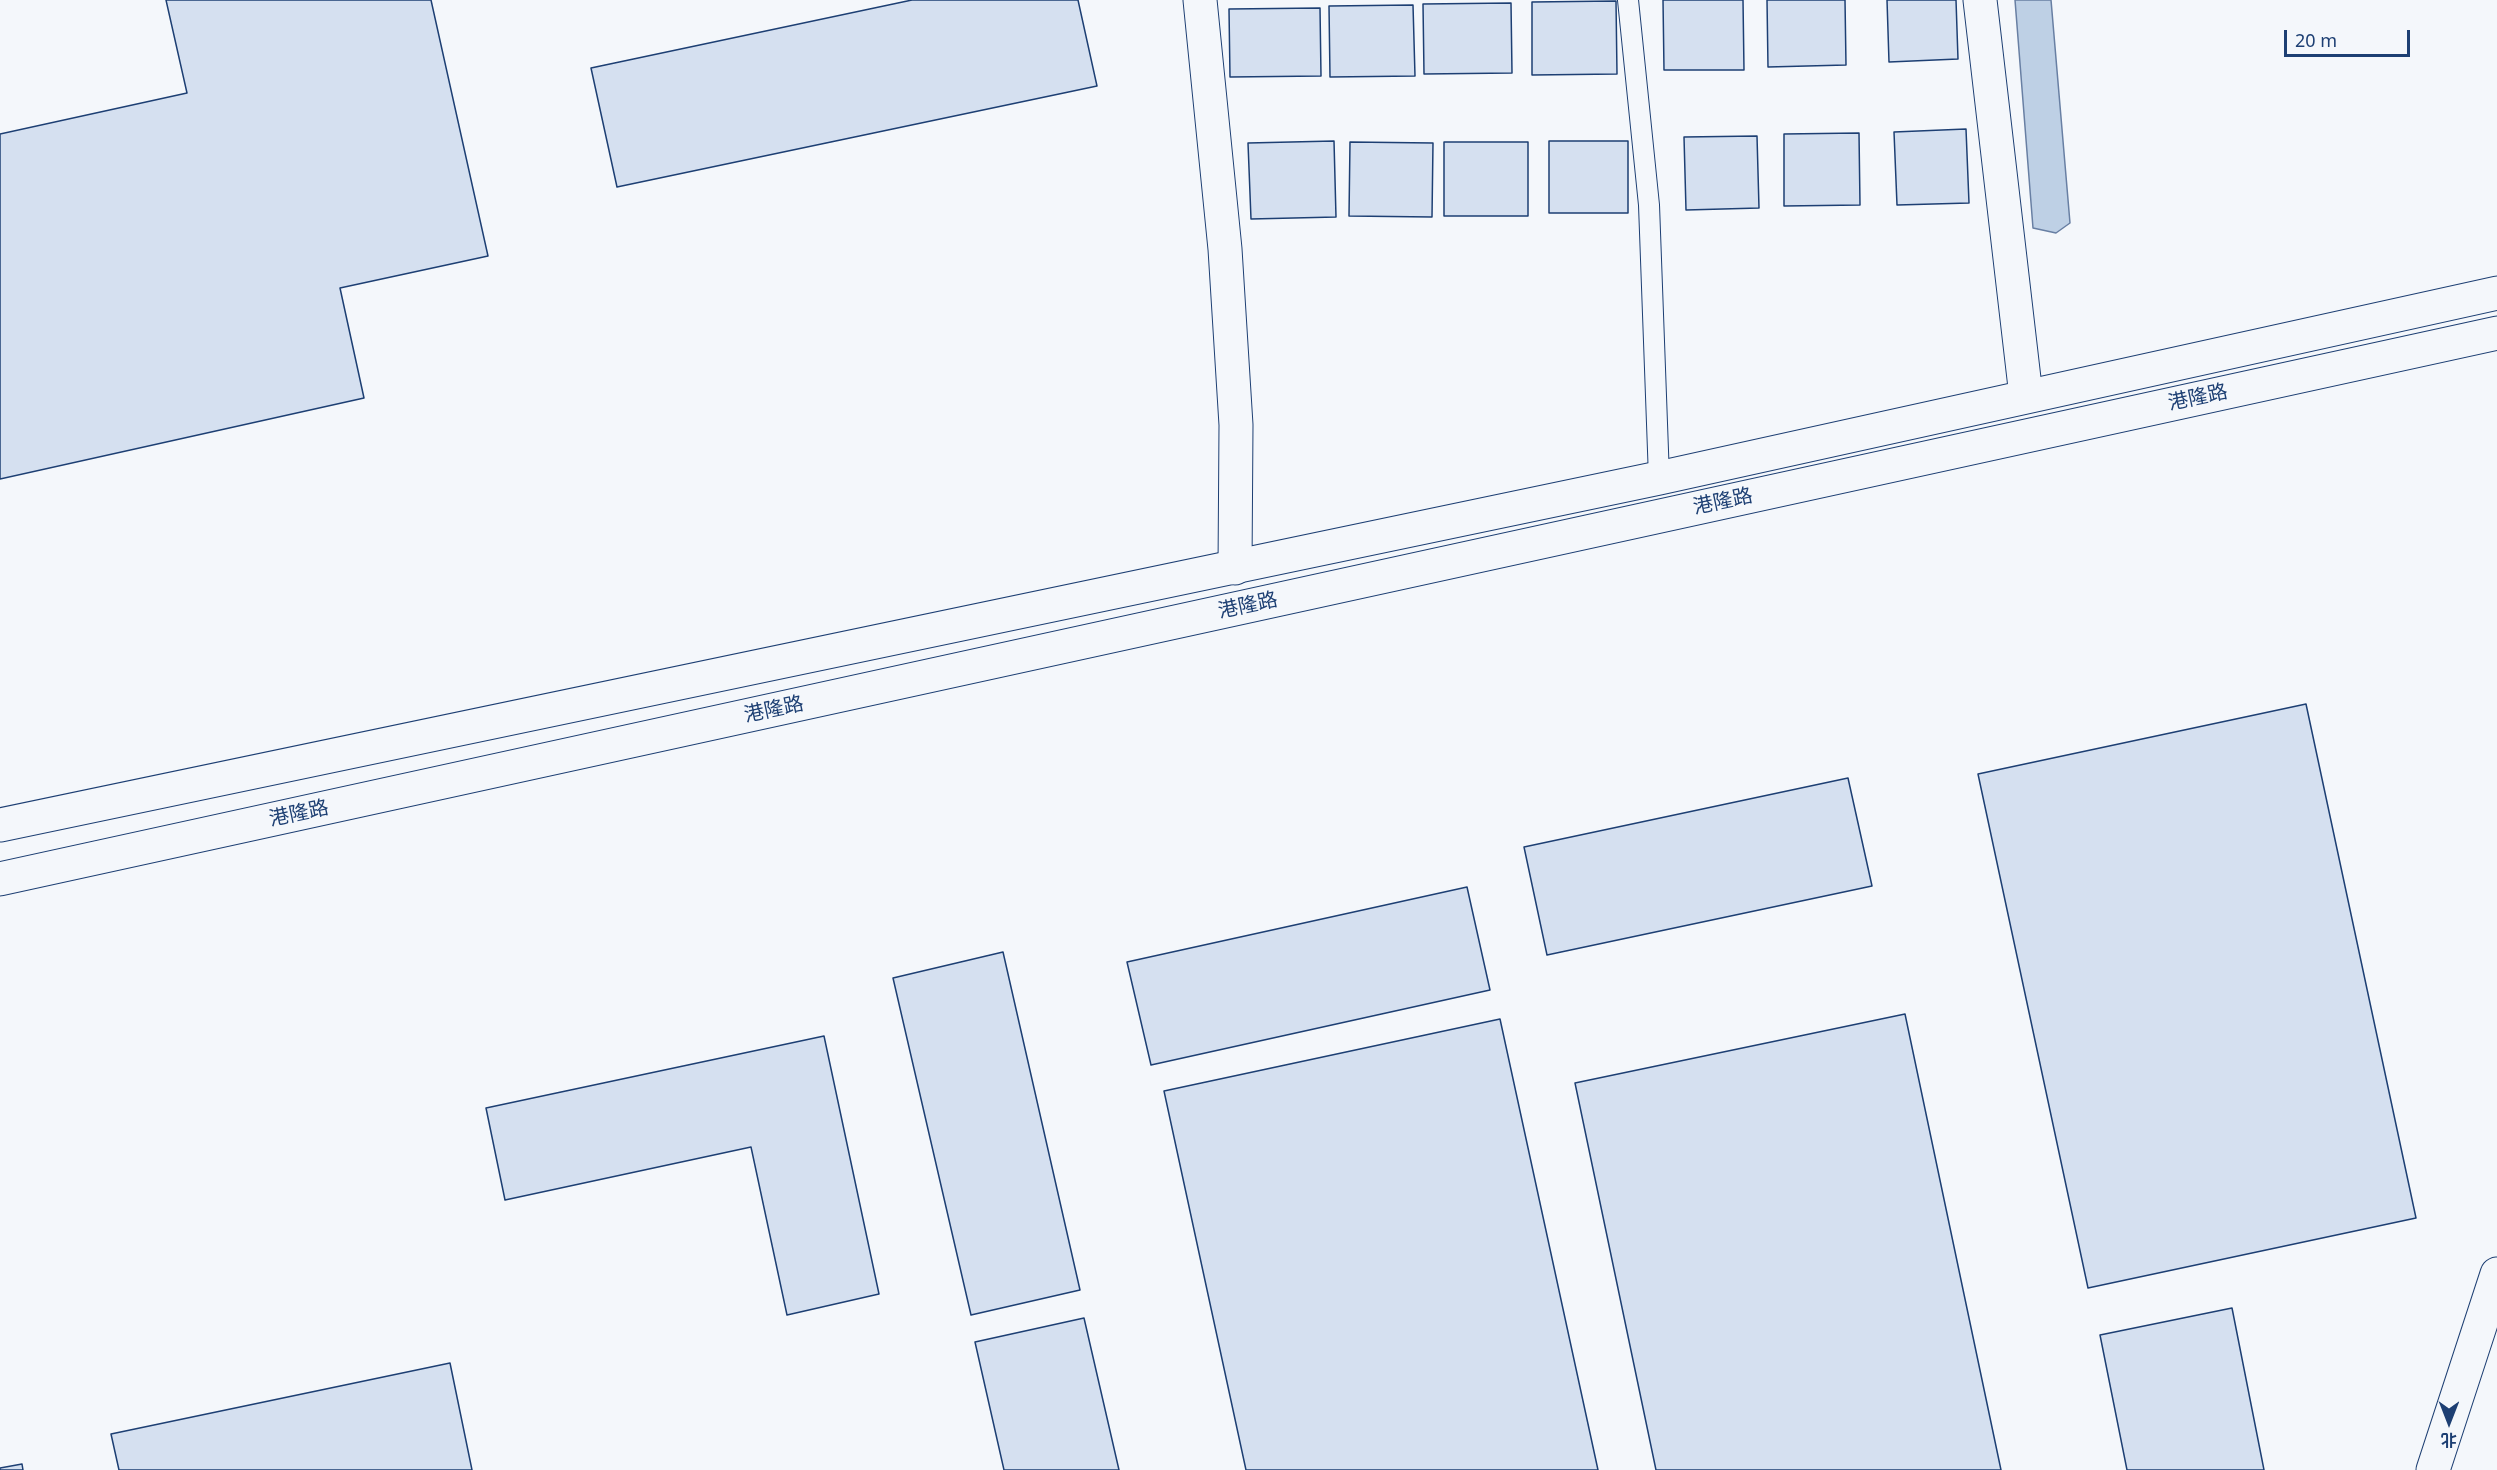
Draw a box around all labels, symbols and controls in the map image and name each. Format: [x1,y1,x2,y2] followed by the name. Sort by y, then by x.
[2287,18,2413,56] scale bar
[2295,28,2337,52] text: 20 m
[2166,380,2230,416] street label: 港隆路
[1691,484,1755,520] street label: 港隆路
[1216,588,1280,624] street label: 港隆路
[742,692,806,728] street label: 港隆路
[267,796,331,832] street label: 港隆路
[2419,1392,2479,1452] north arrow
[2441,1429,2457,1451] text: 北

